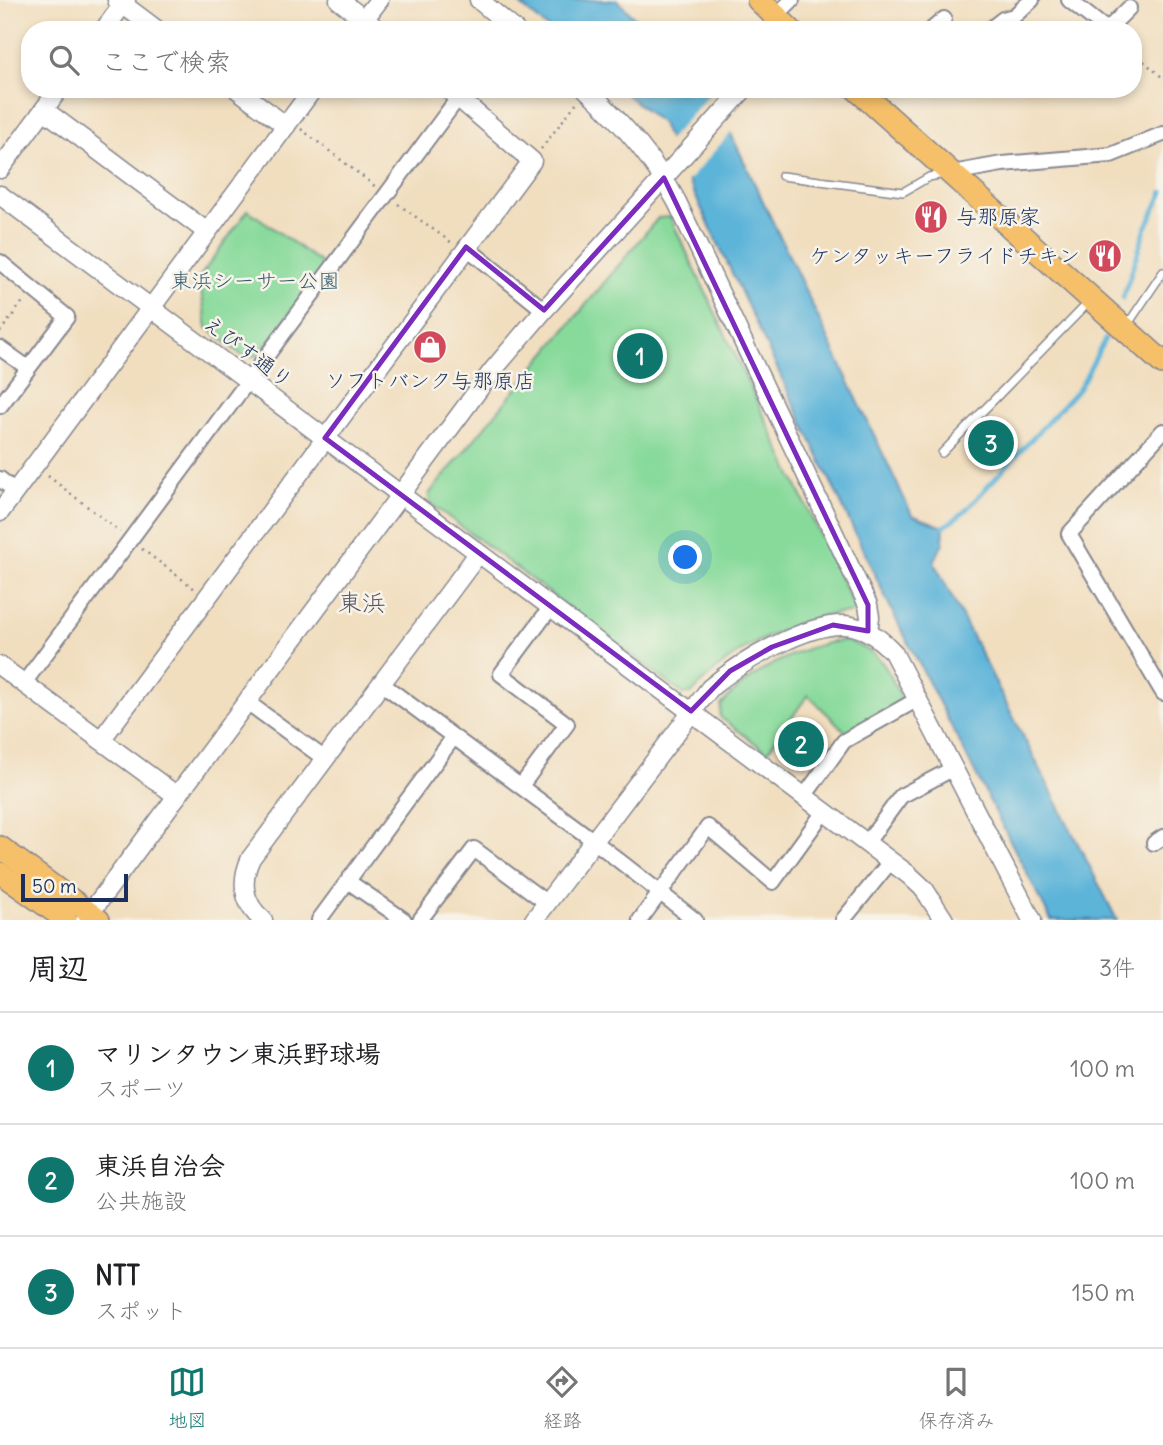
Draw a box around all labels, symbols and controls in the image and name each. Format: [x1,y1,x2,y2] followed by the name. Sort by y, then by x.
[21,21,1142,98] search box
[45,41,83,79] icon: search
[101,45,231,78] text: ここで検索
[912,198,950,236] restaurant icon: 与那原家
[956,203,1040,230] place label: 与那原家
[1086,237,1124,275] restaurant icon: ケンタッキーフライドチキン
[810,242,1080,269] place label: ケンタッキーフライドチキン
[171,267,339,294] park label: 東浜シーサー公園
[198,309,298,394] street label: えびす通り
[411,328,449,366] shop icon: ソフトバンク与那原店
[617,330,663,382] pin: 1
[325,367,535,394] place label: ソフトバンク与那原店
[968,417,1014,469] pin: 3
[668,540,702,574] your location
[338,587,386,617] district label: 東浜
[778,718,824,770] pin: 2
[21,871,128,903] scale bar
[32,874,77,898] text: 50 m
[28,949,88,987] text: 周辺
[1099,953,1135,982] text: 3件
[95,1037,381,1070] text: マリンタウン東浜野球場
[46,1054,56,1083] text: 1
[1070,1054,1135,1083] text: 100 m
[95,1074,187,1103] text: スポーツ
[95,1149,225,1182] text: 東浜自治会
[45,1166,57,1195] text: 2
[1070,1166,1135,1195] text: 100 m
[95,1186,187,1215] text: 公共施設
[95,1259,140,1292] text: NTT
[44,1278,58,1307] text: 3
[1072,1278,1135,1307] text: 150 m
[95,1296,187,1325] text: スポット
[168,1363,207,1432] tab: 地図
[543,1363,582,1432] tab: 経路
[918,1363,995,1432] tab: 保存済み

